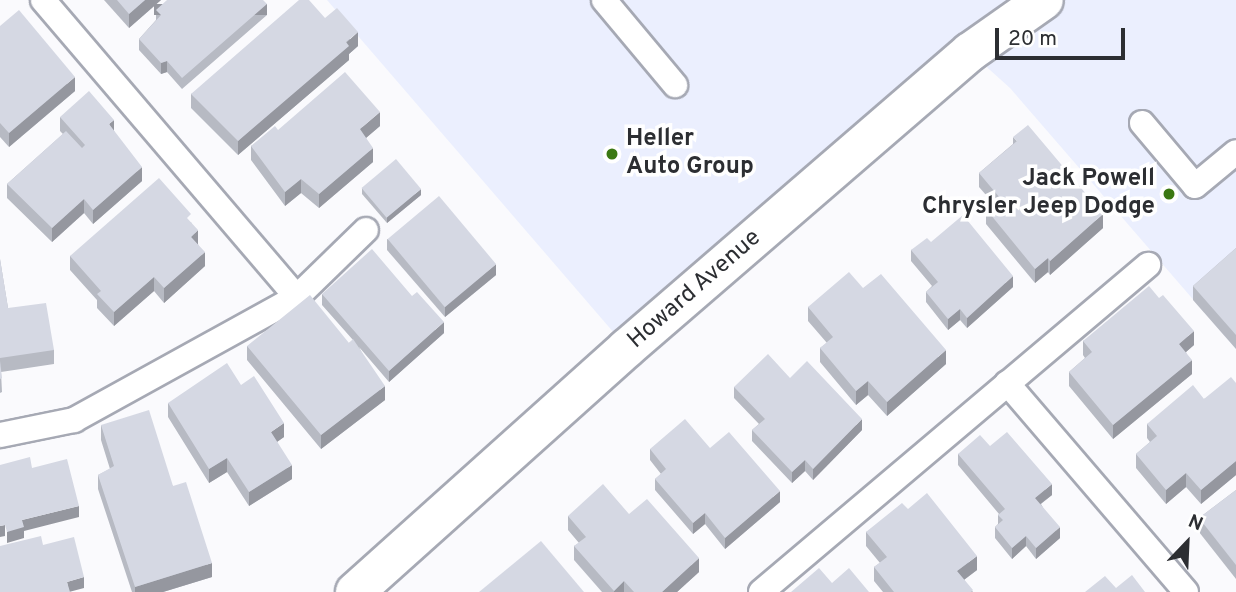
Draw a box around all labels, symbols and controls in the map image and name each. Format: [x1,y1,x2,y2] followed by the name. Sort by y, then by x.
[998,14,1128,58] scale bar
[1008,26,1057,53] text: 20 m
[626,126,754,182] place label: Heller Auto Group
[604,146,620,162] marker: Heller Auto Group
[922,166,1155,222] place label: Jack Powell Chrysler Jeep Dodge
[1161,186,1177,202] marker: Jack Powell Chrysler Jeep Dodge
[622,224,768,356] street label: Howard Avenue
[1152,508,1222,578] north arrow
[1184,510,1206,537] text: N

